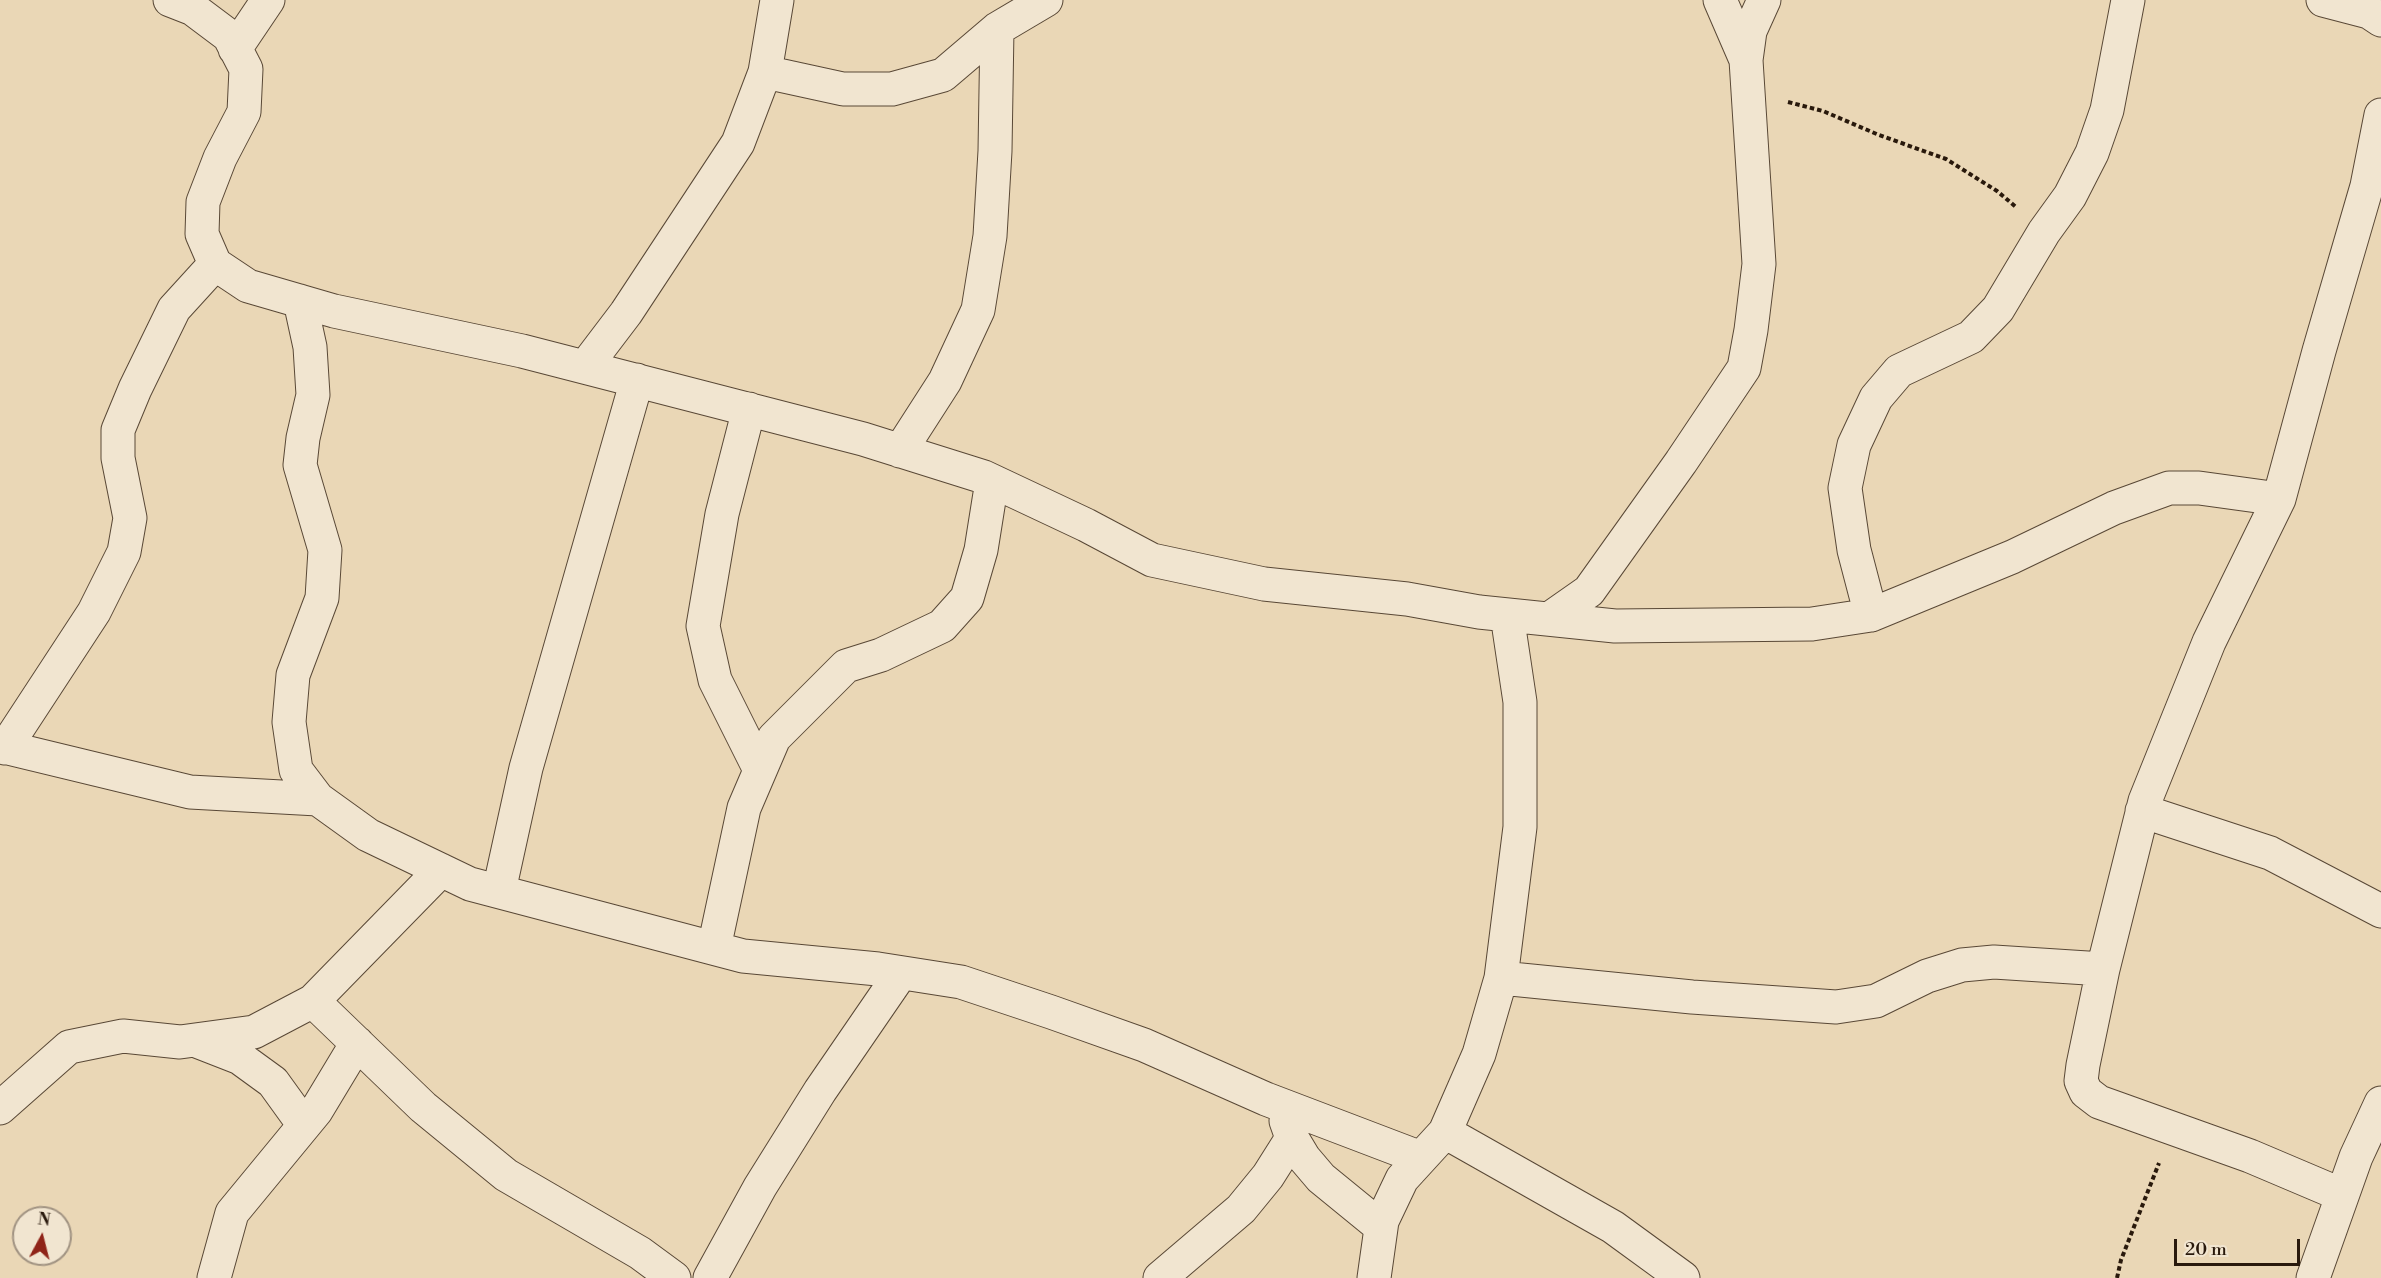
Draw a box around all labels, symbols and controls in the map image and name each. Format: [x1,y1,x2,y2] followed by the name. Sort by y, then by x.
[12,1206,72,1266] north arrow
[36,1209,51,1231] text: N
[2177,1227,2303,1265] scale bar
[2185,1238,2227,1261] text: 20 m

